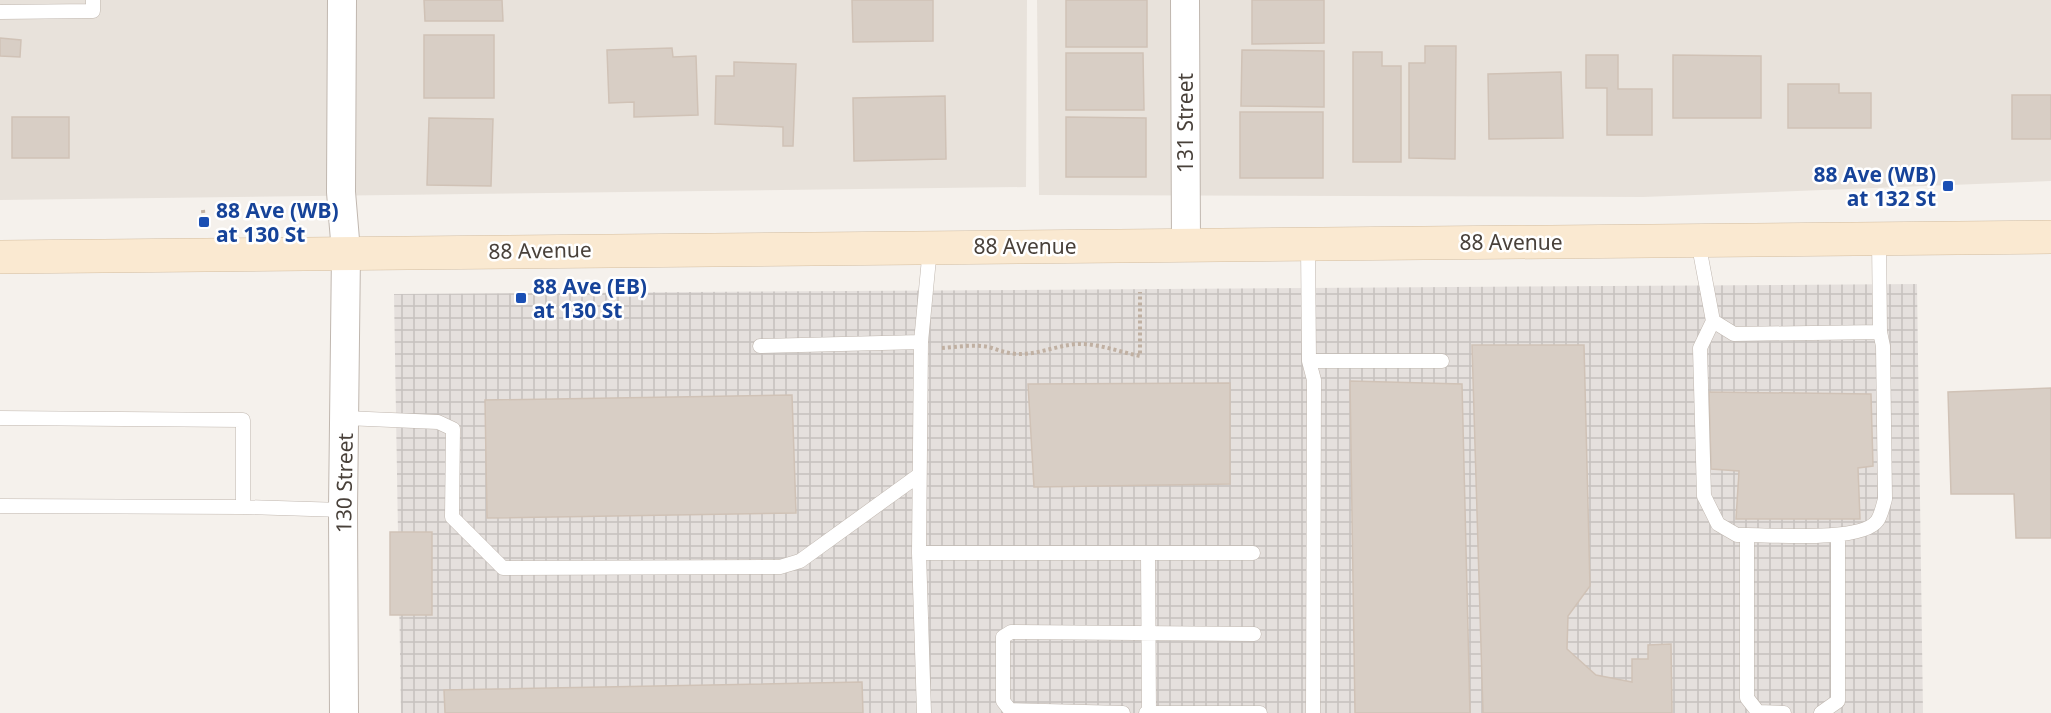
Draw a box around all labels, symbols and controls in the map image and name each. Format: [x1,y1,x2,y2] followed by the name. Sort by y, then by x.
[1171,73,1199,173] street label: 131 Street
[1813,160,1936,212] place label: 88 Ave (WB) at 132 St
[1941,179,1955,193] marker: 88 Ave (WB) at 132 St
[216,196,339,248] place label: 88 Ave (WB) at 130 St
[197,215,211,229] marker: 88 Ave (WB) at 130 St
[1459,228,1563,256] street label: 88 Avenue
[973,232,1077,260] street label: 88 Avenue
[488,235,592,265] street label: 88 Avenue
[533,272,647,324] place label: 88 Ave (EB) at 130 St
[514,291,528,305] marker: 88 Ave (EB) at 130 St
[329,432,359,533] street label: 130 Street

